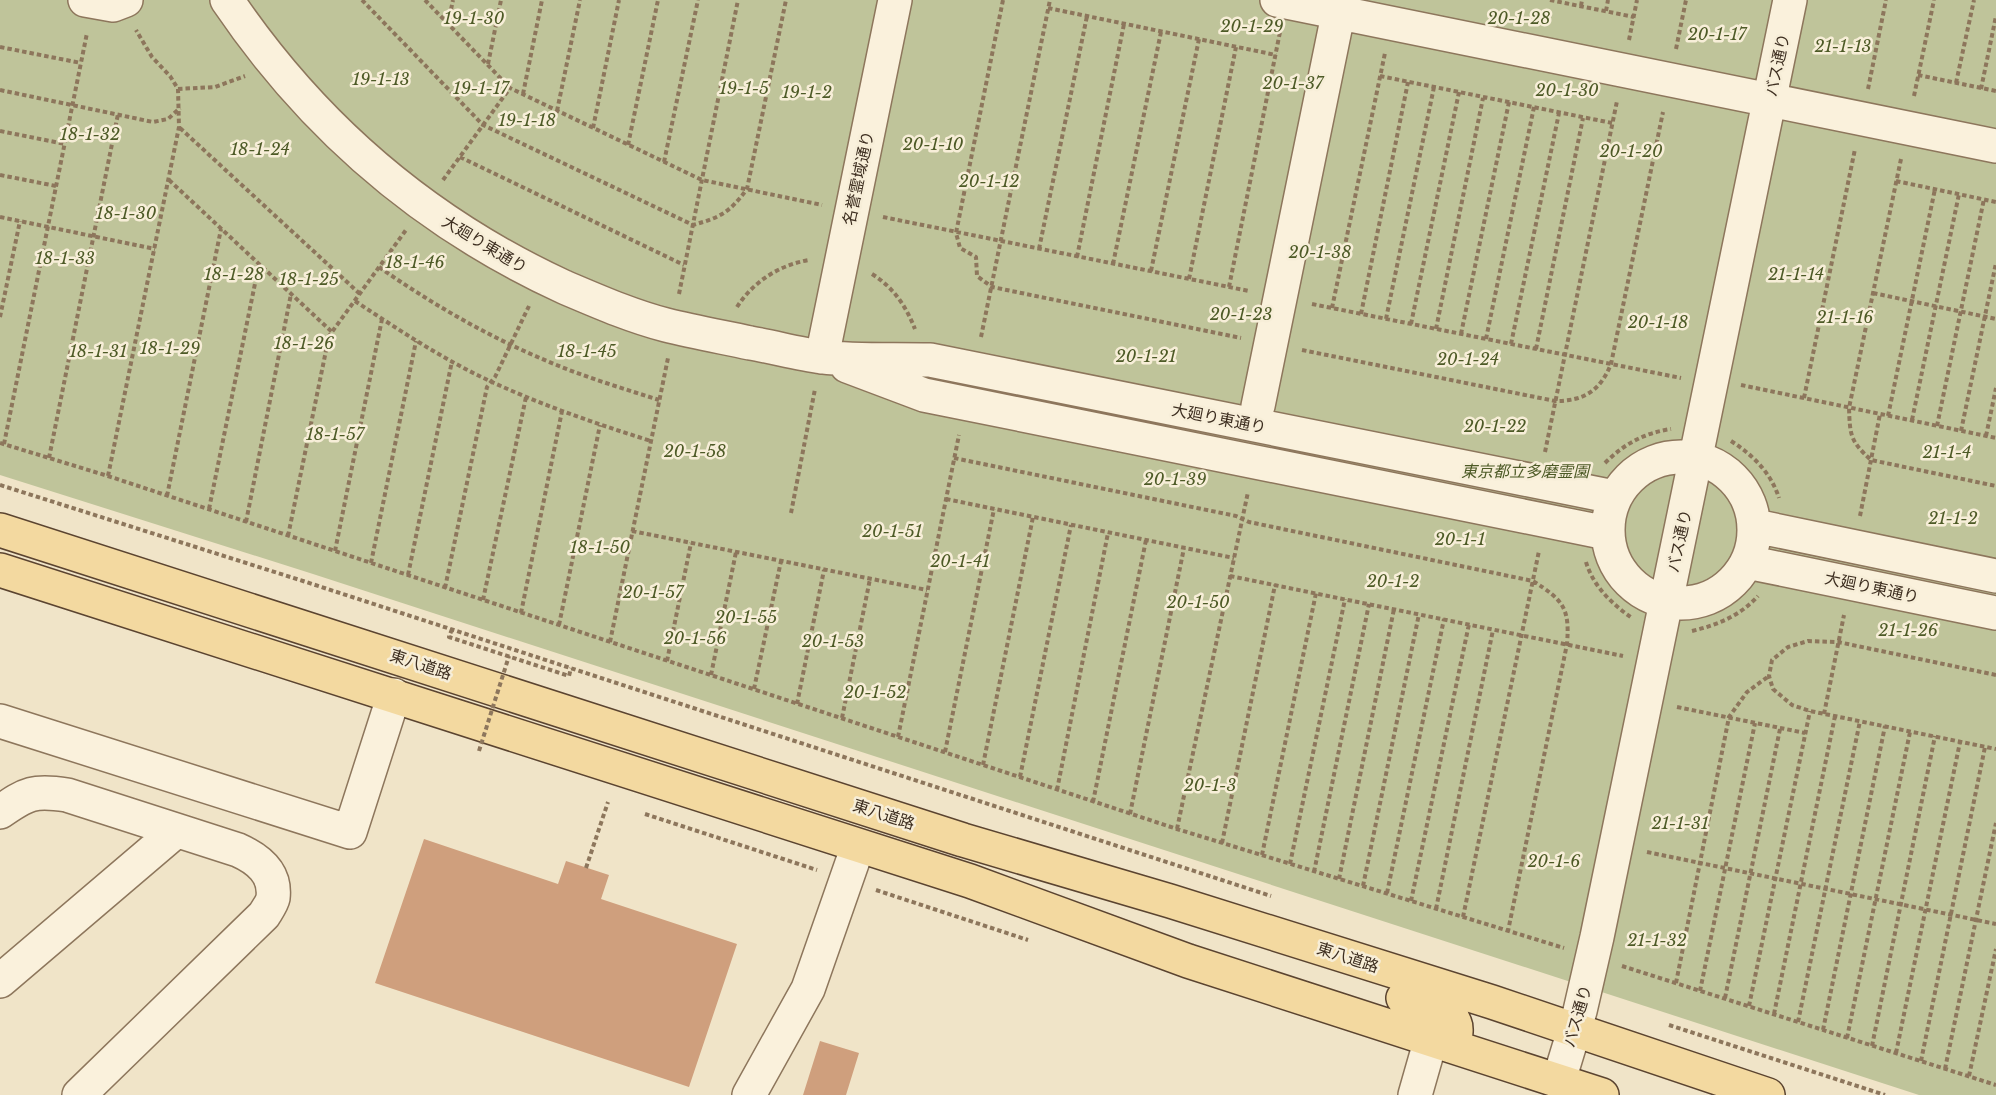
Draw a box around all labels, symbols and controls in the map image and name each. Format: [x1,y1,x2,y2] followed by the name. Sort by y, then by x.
[443,8,505,28] park label: 19-1-30
[1488,8,1550,28] park label: 20-1-28
[1221,16,1283,36] park label: 20-1-29
[1688,24,1748,44] park label: 20-1-17
[1761,32,1793,98] street label: バス通り
[1815,36,1872,56] park label: 21-1-13
[351,69,410,89] park label: 19-1-13
[1263,73,1325,93] park label: 20-1-37
[452,78,511,98] park label: 19-1-17
[718,78,769,98] park label: 19-1-5
[1535,80,1599,100] park label: 20-1-30
[781,82,832,102] park label: 19-1-2
[497,110,556,130] park label: 19-1-18
[59,124,120,144] park label: 18-1-32
[838,129,878,227] street label: 名誉霊域通り
[903,134,964,154] park label: 20-1-10
[229,139,290,159] park label: 18-1-24
[1599,141,1663,161] park label: 20-1-20
[959,171,1019,191] park label: 20-1-12
[95,203,157,223] park label: 18-1-30
[439,211,531,277] street label: 大廻り東通り
[1289,242,1351,262] park label: 20-1-38
[34,248,95,268] park label: 18-1-33
[384,252,445,272] park label: 18-1-46
[203,264,264,284] park label: 18-1-28
[1768,264,1824,284] park label: 21-1-14
[278,269,339,289] park label: 18-1-25
[1210,304,1272,324] park label: 20-1-23
[1816,307,1874,327] park label: 21-1-16
[1628,312,1688,332] park label: 20-1-18
[273,333,334,353] park label: 18-1-26
[139,338,200,358] park label: 18-1-29
[68,341,127,361] park label: 18-1-31
[556,341,617,361] park label: 18-1-45
[1116,346,1176,366] park label: 20-1-21
[1437,349,1499,369] park label: 20-1-24
[1170,399,1268,437] street label: 大廻り東通り
[1464,416,1526,436] park label: 20-1-22
[305,424,366,444] park label: 18-1-57
[664,441,726,461] park label: 20-1-58
[1923,442,1971,462] park label: 21-1-4
[1461,461,1591,481] park label: 東京都立多磨霊園
[1144,469,1206,489] park label: 20-1-39
[1663,508,1695,574] street label: バス通り
[1928,508,1978,528] park label: 21-1-2
[862,521,922,541] park label: 20-1-51
[1435,529,1485,549] park label: 20-1-1
[569,537,631,557] park label: 18-1-50
[930,551,990,571] park label: 20-1-41
[1823,567,1921,607] street label: 大廻り東通り
[1367,571,1419,591] park label: 20-1-2
[623,582,685,602] park label: 20-1-57
[1167,592,1230,612] park label: 20-1-50
[715,607,777,627] park label: 20-1-55
[1878,620,1938,640] park label: 21-1-26
[664,628,726,648] park label: 20-1-56
[802,631,864,651] park label: 20-1-53
[387,645,455,683] street label: 東八道路
[844,682,906,702] park label: 20-1-52
[1184,775,1236,795] park label: 20-1-3
[850,795,918,833] street label: 東八道路
[1652,813,1708,833] park label: 21-1-31
[1528,851,1580,871] park label: 20-1-6
[1627,930,1687,950] park label: 21-1-32
[1314,938,1382,976] street label: 東八道路
[1559,982,1595,1050] street label: バス通り

